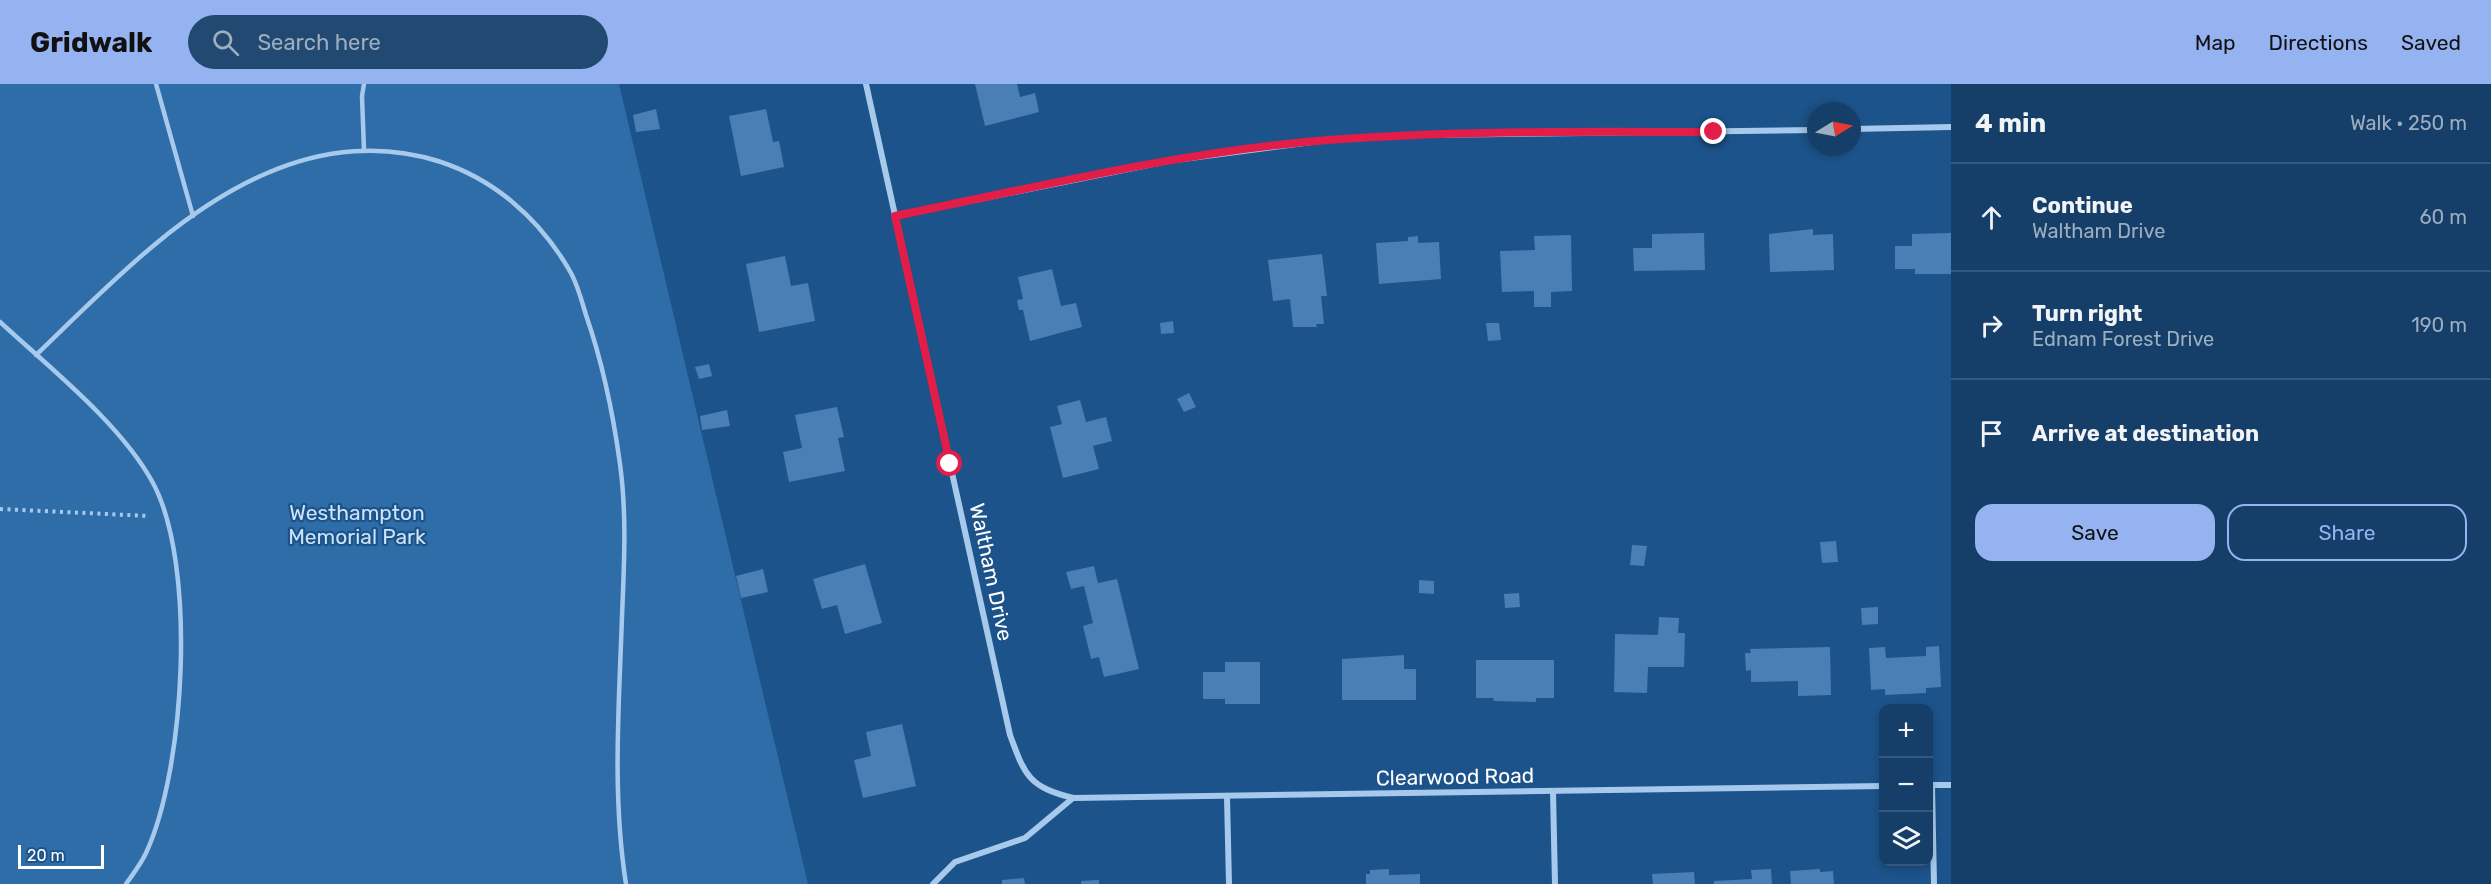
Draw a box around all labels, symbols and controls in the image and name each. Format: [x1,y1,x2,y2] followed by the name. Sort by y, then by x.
[188,15,608,69] search box
[30,26,152,59] text: Gridwalk
[209,26,242,59] icon: search
[257,29,381,56] text: Search here
[2195,30,2236,55] text: Map
[2269,30,2368,55] text: Directions
[2401,30,2461,55] text: Saved
[1807,102,1861,156] north arrow
[1975,108,2046,139] text: 4 min
[2350,111,2467,135] text: Walk · 250 m
[1700,118,1726,144] route end
[2032,192,2133,219] text: Continue
[1975,201,2008,234] icon: ahead
[2420,205,2467,229] text: 60 m
[2032,219,2165,243] text: Waltham Drive
[2032,300,2142,327] text: Turn right
[1975,309,2008,342] icon: right
[2411,313,2467,337] text: 190 m
[2032,327,2214,351] text: Ednam Forest Drive
[1975,417,2008,450] icon: arrive
[2032,420,2259,447] text: Arrive at destination
[936,450,962,476] route start
[288,500,426,549] park label: Westhampton Memorial Park
[965,501,1018,643] street label: Waltham Drive
[1975,504,2215,561] button: Save
[2227,504,2467,561] button: Share
[1879,704,1933,866] map controls
[1879,704,1933,758] button: +
[1879,758,1933,812] button: −
[1376,763,1534,790] street label: Clearwood Road
[1879,812,1933,866] button: layers
[18,842,104,870] scale bar
[27,846,65,865] text: 20 m

